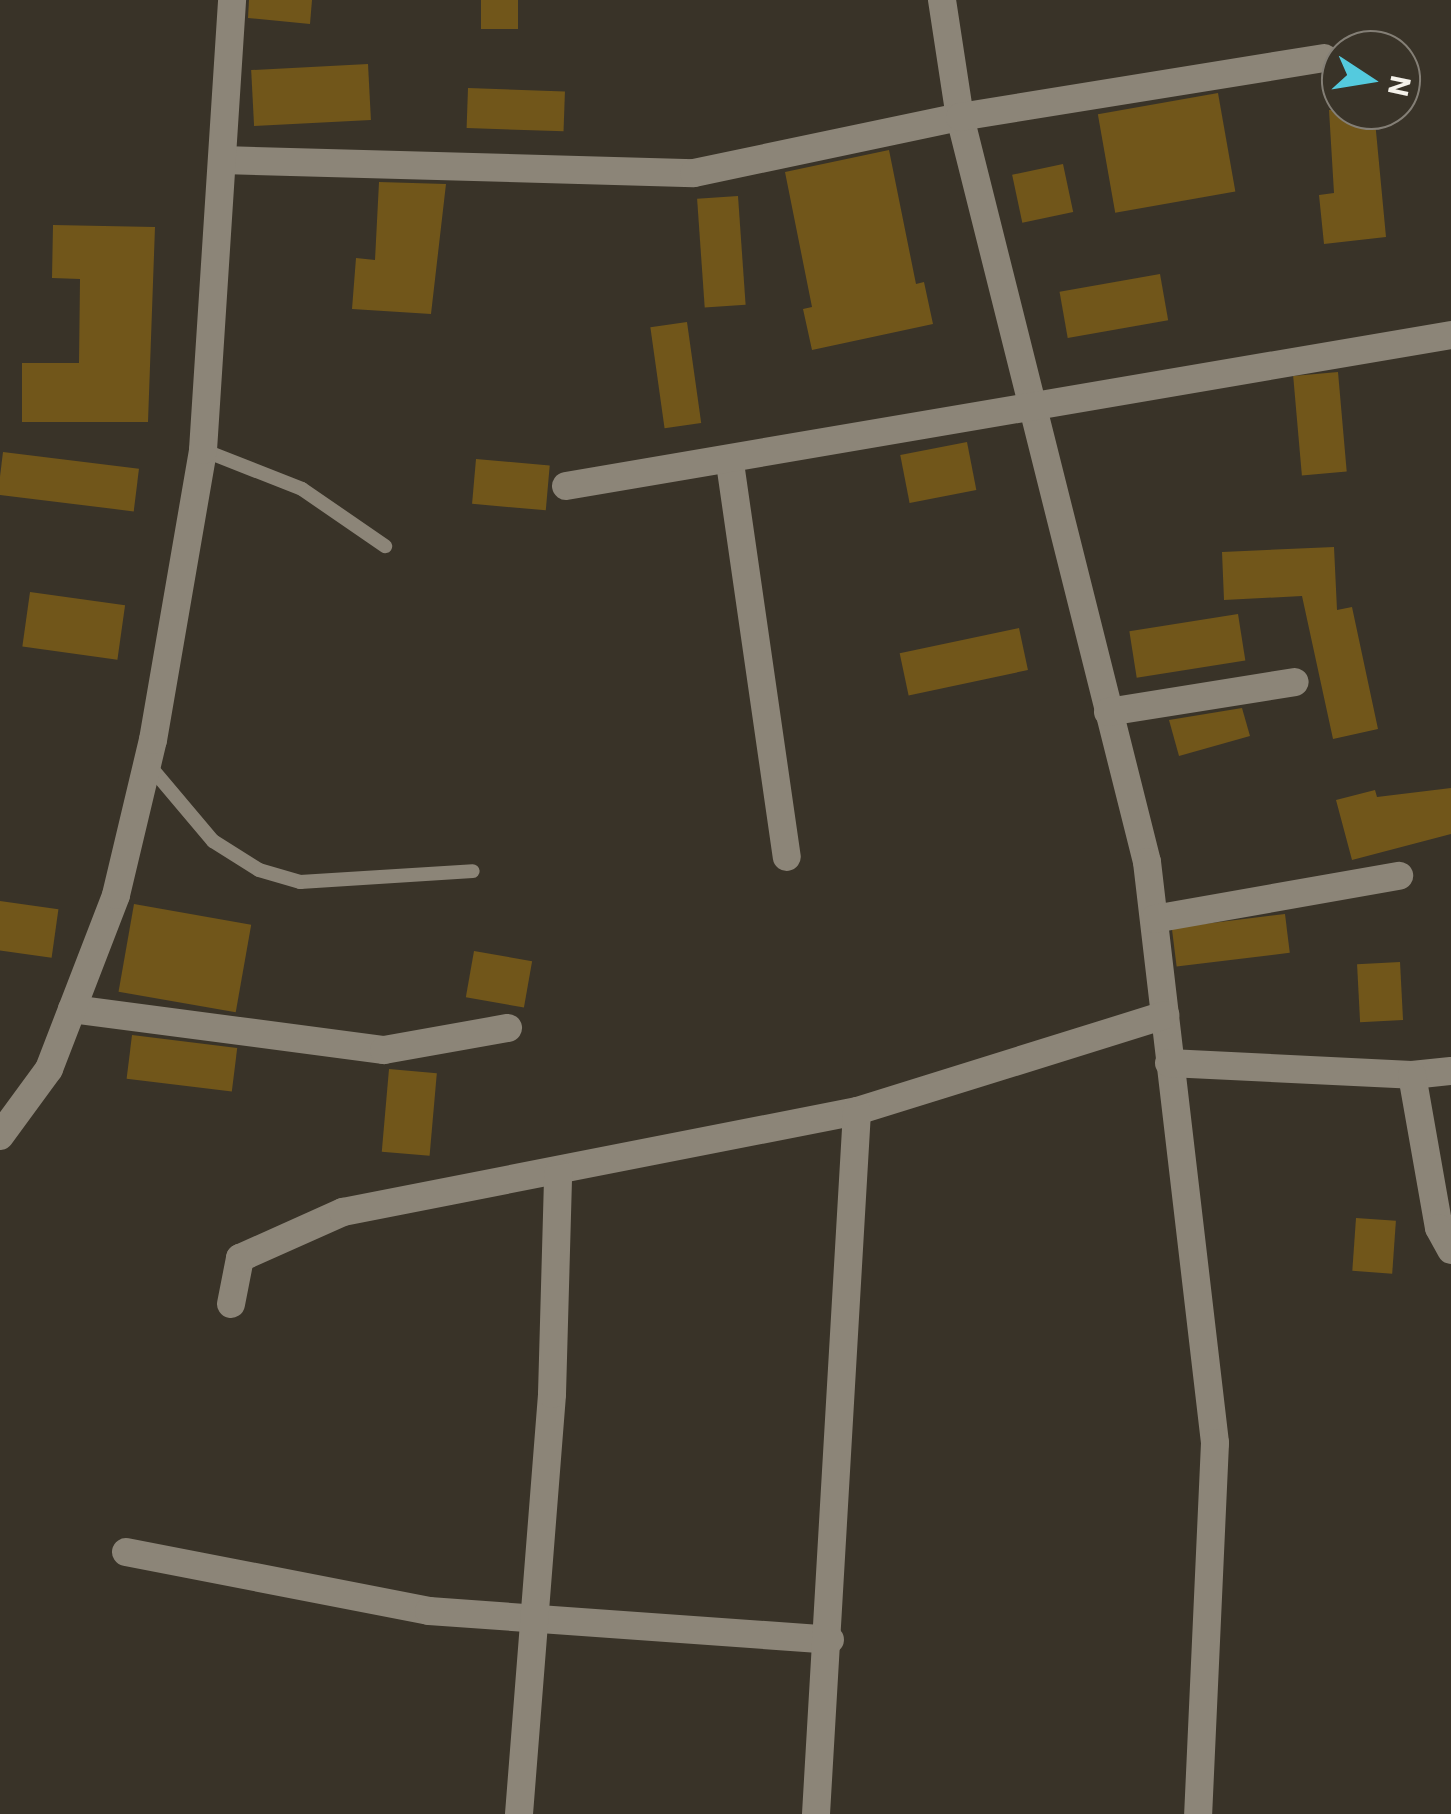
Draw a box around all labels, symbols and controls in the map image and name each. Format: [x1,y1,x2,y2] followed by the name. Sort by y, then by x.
[1321,30,1421,130] north arrow
[1381,73,1417,99] text: N

